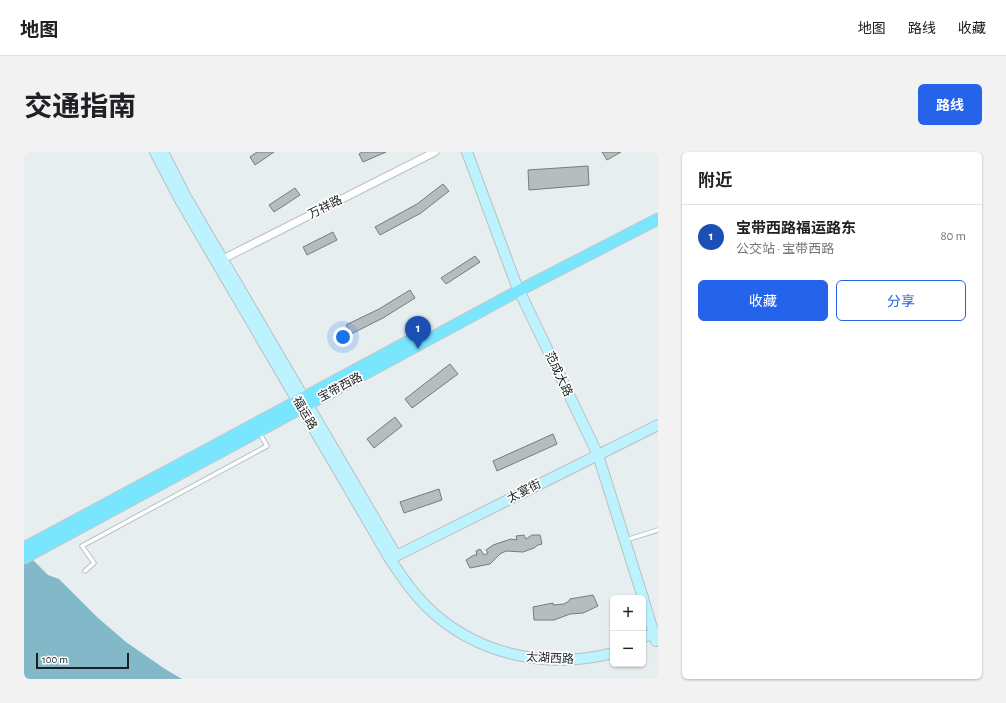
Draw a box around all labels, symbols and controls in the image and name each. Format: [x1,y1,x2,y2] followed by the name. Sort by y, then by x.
[20,21,58,40] text: 地图
[858,22,886,36] text: 地图
[908,22,936,36] text: 路线
[958,22,986,36] text: 收藏
[918,84,982,125] button: 路线
[24,94,136,122] text: 交通指南
[698,172,732,189] text: 附近
[306,193,344,221] street label: 万祥路
[736,221,856,236] text: 宝带西路福运路东
[709,230,713,243] text: 1
[940,230,966,243] text: 80 m
[736,243,834,256] text: 公交站 · 宝带西路
[698,280,828,321] button: 收藏
[836,280,966,321] button: 分享
[405,316,431,349] pin: 1
[333,327,353,347] your location
[543,349,575,398] street label: 范成大路
[316,370,364,404] street label: 宝带西路
[291,394,320,432] street label: 福运路
[505,477,543,505] street label: 太宴街
[610,595,646,667] map controls
[610,595,646,631] button: +
[610,631,646,667] button: −
[526,650,574,665] street label: 太湖西路
[36,651,129,670] scale bar
[42,654,68,665] text: 100 m

